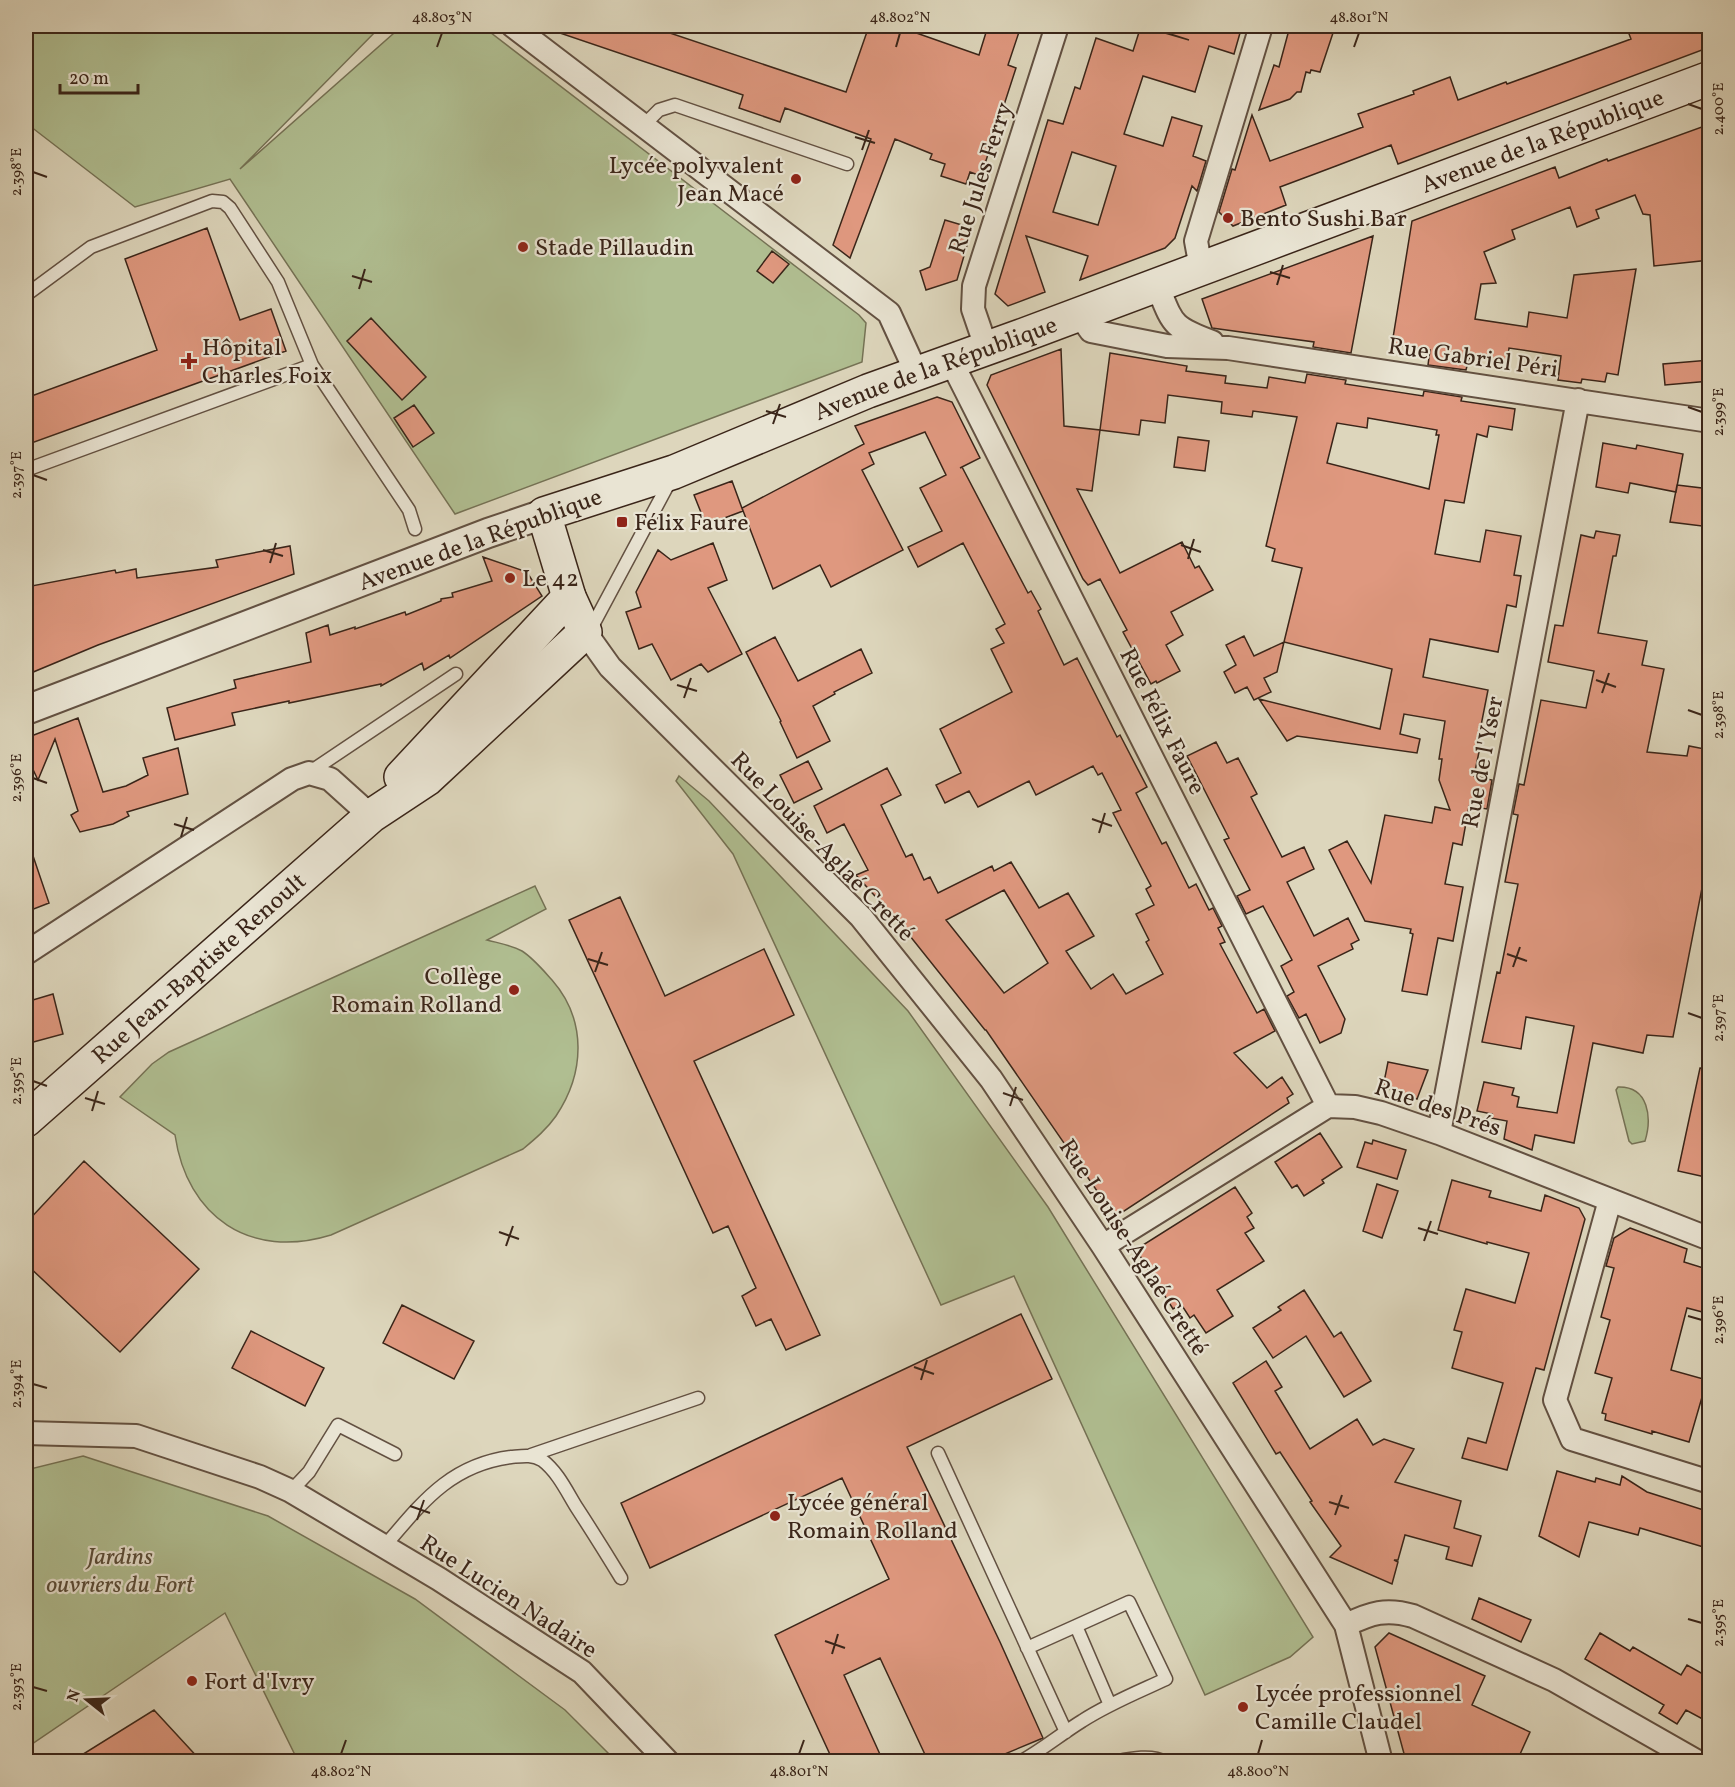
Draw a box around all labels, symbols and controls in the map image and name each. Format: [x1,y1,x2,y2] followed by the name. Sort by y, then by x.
[412,8,472,29] text: 48.803°N
[870,8,930,29] text: 48.802°N
[1329,8,1389,29] text: 48.801°N
[60,57,138,95] scale bar
[69,67,109,92] text: 20 m
[1417,82,1669,204] street label: Avenue de la République
[1709,83,1730,135] text: 2.400°E
[941,98,1022,259] street label: Rue Jules Ferry
[7,148,28,196] text: 2.398°E
[609,150,784,212] place label: Lycée polyvalent Jean Macé
[789,172,803,186] marker: Lycée polyvalent Jean Macé
[1240,203,1407,237] place label: Bento Sushi Bar
[1221,211,1235,225] marker: Bento Sushi Bar
[535,232,694,266] place label: Stade Pillaudin
[516,240,530,254] marker: Stade Pillaudin
[809,309,1062,431] street label: Avenue de la République
[1385,330,1560,388] street label: Rue Gabriel Péri
[202,332,332,394] place label: Hôpital Charles Foix
[180,352,198,370] marker: Hôpital Charles Foix
[1709,388,1730,436] text: 2.399°E
[7,451,28,499] text: 2.397°E
[354,481,607,601] street label: Avenue de la République
[634,507,749,541] place label: Félix Faure
[615,515,629,529] marker: Félix Faure
[522,563,579,597] place label: Le 42
[503,571,517,585] marker: Le 42
[1110,643,1213,801] street label: Rue Félix Faure
[1709,691,1730,739] text: 2.398°E
[1455,693,1513,831] street label: Rue de l'Yser
[722,745,922,950] street label: Rue Louise-Aglaé Cretté
[7,754,28,803] text: 2.396°E
[85,866,315,1073] street label: Rue Jean-Baptiste Renoult
[331,961,502,1023] place label: Collège Romain Rolland
[507,983,521,997] marker: Collège Romain Rolland
[1709,994,1730,1042] text: 2.397°E
[7,1057,28,1105] text: 2.395°E
[1370,1071,1505,1146] street label: Rue des Prés
[1049,1133,1215,1363] street label: Rue Louise-Aglaé Cretté
[1709,1296,1730,1345] text: 2.396°E
[7,1360,28,1408] text: 2.394°E
[787,1487,958,1549] place label: Lycée général Romain Rolland
[768,1509,782,1523] marker: Lycée général Romain Rolland
[412,1527,603,1668] street label: Rue Lucien Nadaire
[46,1541,195,1603] park label: Jardins ouvriers du Fort
[1709,1599,1730,1647] text: 2.395°E
[7,1663,28,1711] text: 2.393°E
[204,1666,315,1700] place label: Fort d'Ivry
[57,1670,117,1730] north arrow
[185,1674,199,1688] marker: Fort d'Ivry
[1255,1678,1462,1740] place label: Lycée professionnel Camille Claudel
[62,1687,87,1705] text: N
[1236,1700,1250,1714] marker: Lycée professionnel Camille Claudel
[311,1762,371,1783] text: 48.802°N
[769,1762,829,1783] text: 48.801°N
[1227,1762,1289,1783] text: 48.800°N

